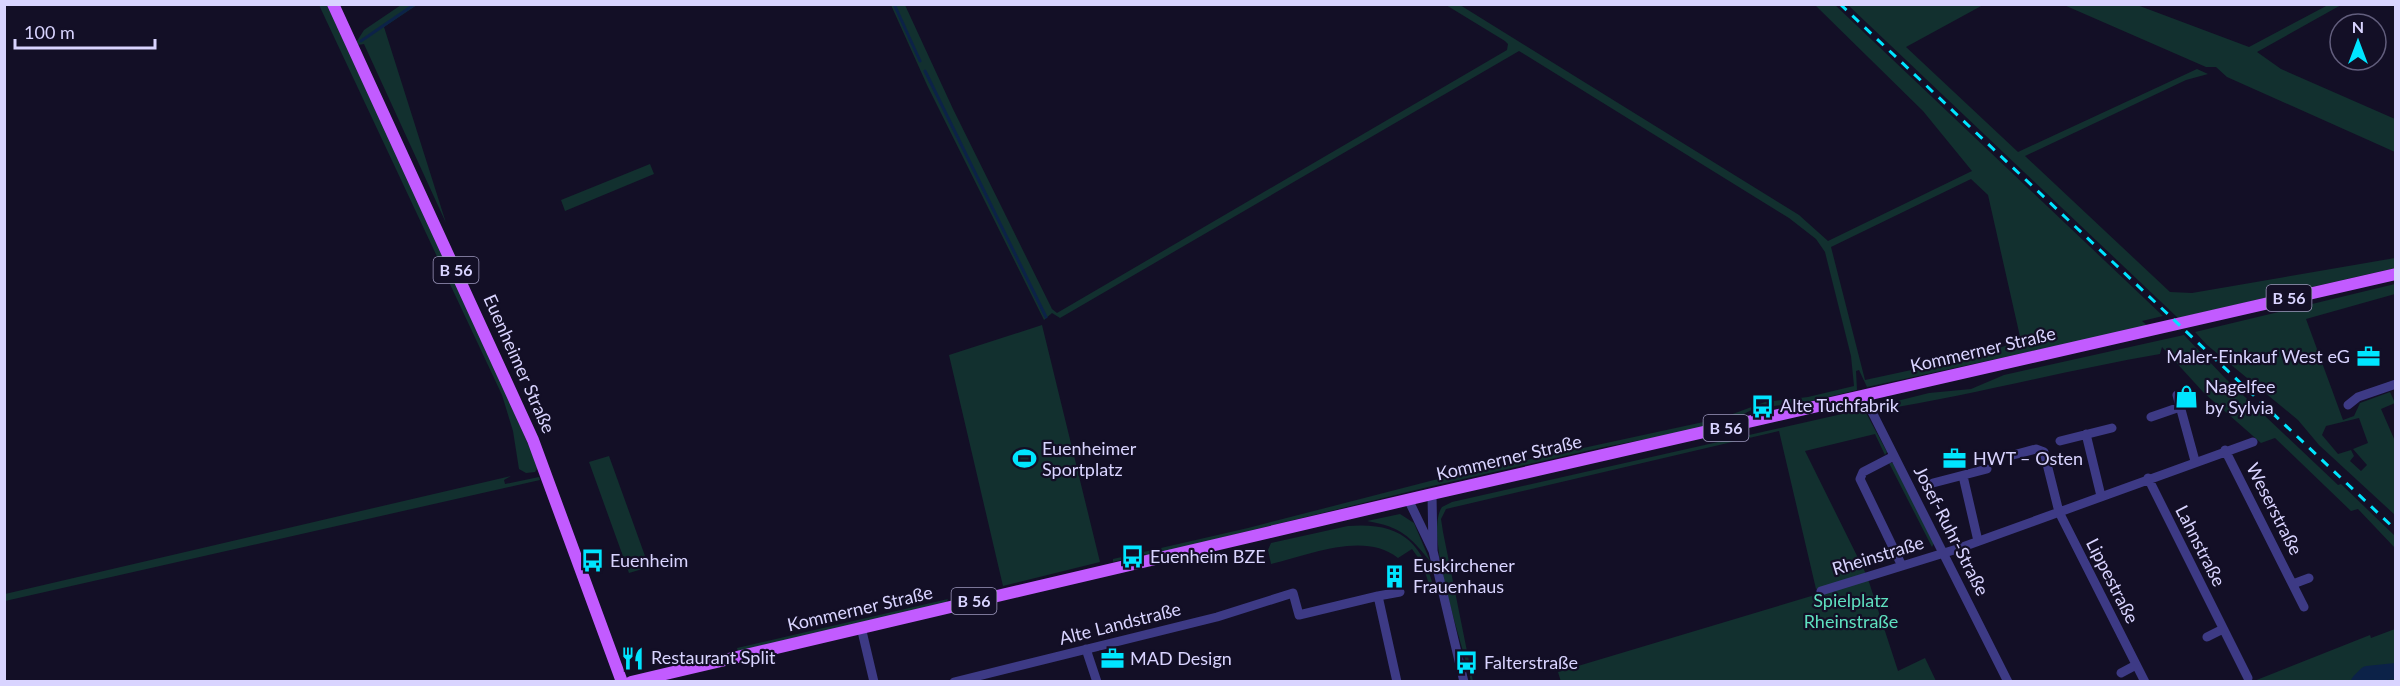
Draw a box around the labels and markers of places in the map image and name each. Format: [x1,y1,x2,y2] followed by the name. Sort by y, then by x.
[2355,344,2381,370] office icon: Maler-Einkauf West eG
[2166,345,2350,367] place label: Maler-Einkauf West eG
[2205,375,2275,418] place label: Nagelfee by Sylvia
[2174,384,2200,410] shop icon: Nagelfee by Sylvia
[1749,393,1775,419] bus stop icon: Alte Tuchfabrik
[1780,394,1900,416] place label: Alte Tuchfabrik
[1042,437,1137,480] place label: Euenheimer Sportplatz
[1011,446,1037,472] sports icon: Euenheimer Sportplatz
[1942,446,1968,472] office icon: HWT – Osten
[1973,447,2083,469] place label: HWT – Osten
[1119,544,1145,570] bus stop icon: Euenheim BZE
[1150,545,1266,567] place label: Euenheim BZE
[579,548,605,574] bus stop icon: Euenheim
[610,549,688,571] place label: Euenheim
[1413,554,1515,597] place label: Euskirchener Frauenhaus
[1382,563,1408,589] building icon: Euskirchener Frauenhaus
[620,645,646,671] restaurant icon: Restaurant Split
[651,646,776,668] place label: Restaurant Split
[1099,646,1125,672] office icon: MAD Design
[1130,647,1232,669] place label: MAD Design
[1453,650,1479,676] bus stop icon: Falterstraße
[1484,651,1578,673] place label: Falterstraße

